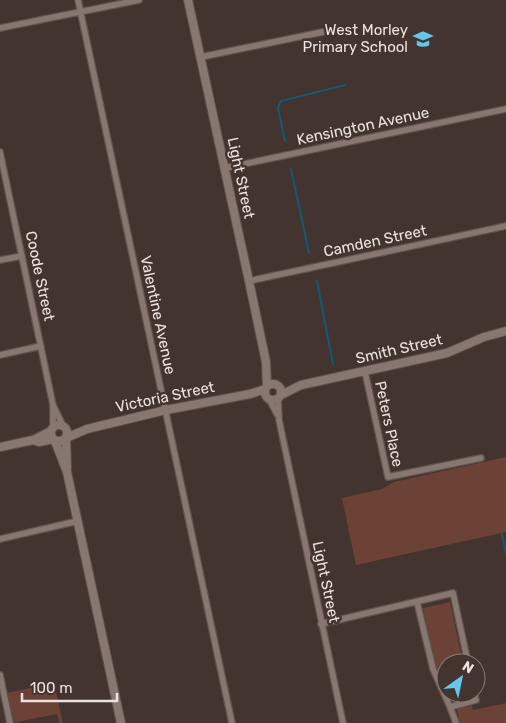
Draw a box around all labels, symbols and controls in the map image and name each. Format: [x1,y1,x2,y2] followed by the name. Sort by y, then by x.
[303,21,408,56] place label: West Morley Primary School
[412,28,434,50] school or university icon: West Morley Primary School
[295,103,431,149] street label: Kensington Avenue
[224,136,258,221] street label: Light Street
[322,221,428,261] street label: Camden Street
[22,229,58,323] street label: Coode Street
[137,254,179,376] street label: Valentine Avenue
[354,330,444,368] street label: Smith Street
[114,378,216,416] street label: Victoria Street
[371,379,407,469] street label: Peters Place
[309,540,343,625] street label: Light Street
[436,653,486,703] north arrow
[459,658,477,677] text: N
[22,670,118,702] scale bar
[30,679,72,697] text: 100 m

